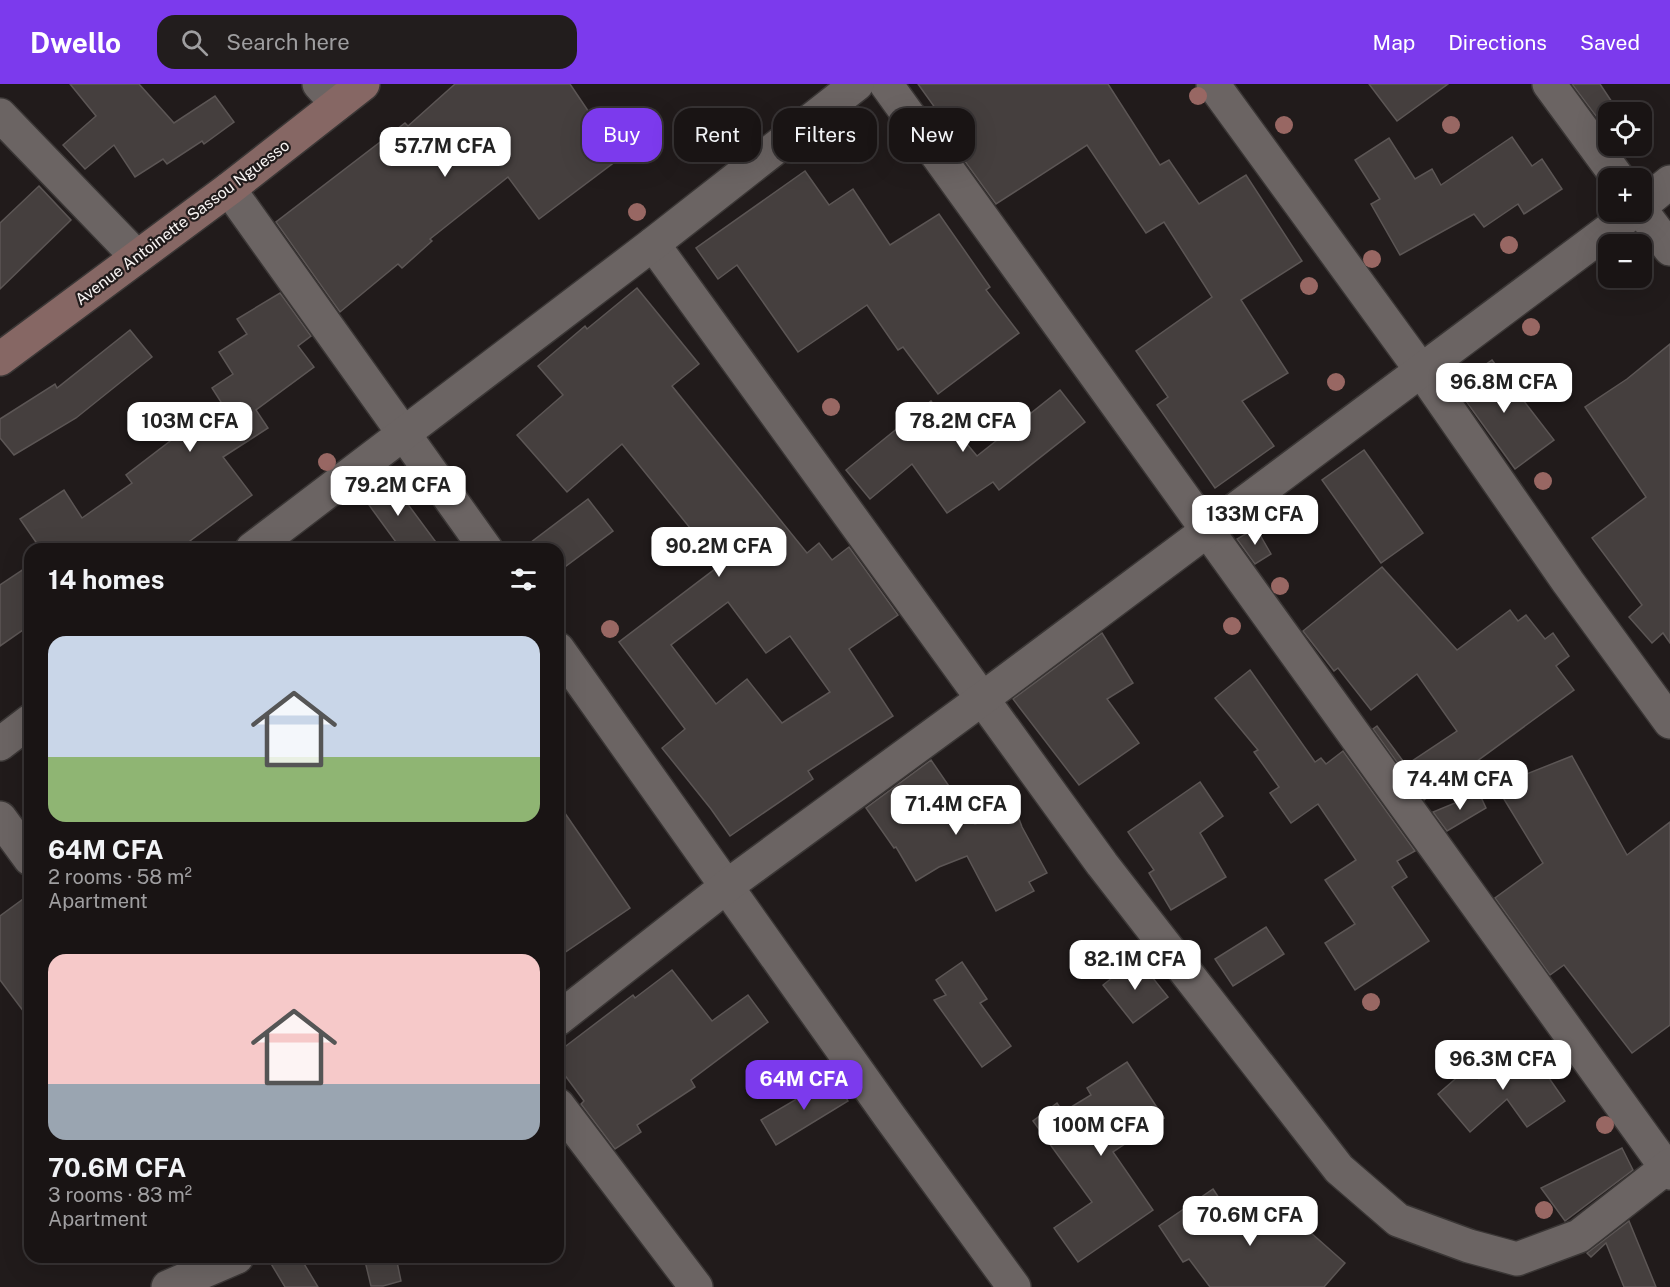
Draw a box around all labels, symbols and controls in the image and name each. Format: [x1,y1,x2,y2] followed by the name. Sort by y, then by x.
[157,15,577,69] search box
[30,26,121,59] text: Dwello
[178,26,211,59] icon: search
[226,29,350,55] text: Search here
[1373,30,1415,55] text: Map
[1448,30,1547,55] text: Directions
[1580,30,1640,55] text: Saved
[1598,102,1652,288] map controls
[1598,102,1652,156] button: locate
[582,108,662,162] chip: Buy
[674,108,761,162] chip: Rent
[773,108,877,162] chip: Filters
[889,108,975,162] chip: New
[376,127,514,178] pin: 57.7M CFA
[394,134,496,158] text: 57.7M CFA
[71,136,293,309] street label: Avenue Antoinette Sassou Nguesso
[1598,168,1652,222] button: +
[1598,234,1652,288] button: −
[1435,363,1573,414] pin: 96.8M CFA
[1450,370,1558,394] text: 96.8M CFA
[128,402,252,453] pin: 103M CFA
[894,402,1032,453] pin: 78.2M CFA
[141,409,239,433] text: 103M CFA
[910,409,1016,433] text: 78.2M CFA
[329,466,467,517] pin: 79.2M CFA
[345,473,451,497] text: 79.2M CFA
[1193,495,1317,546] pin: 133M CFA
[1206,502,1304,526] text: 133M CFA
[650,527,788,578] pin: 90.2M CFA
[665,534,773,558] text: 90.2M CFA
[507,563,540,596] icon: filters
[48,564,164,595] text: 14 homes
[240,675,348,783] icon: home
[1391,760,1529,811] pin: 74.4M CFA
[1407,767,1513,791] text: 74.4M CFA
[887,785,1025,836] pin: 71.4M CFA
[905,792,1007,816] text: 71.4M CFA
[48,834,164,865] text: 64M CFA
[48,865,192,889] text: 2 rooms · 58 m²
[48,889,148,913] text: Apartment
[1066,940,1204,991] pin: 82.1M CFA
[1084,947,1186,971] text: 82.1M CFA
[240,993,348,1101] icon: home
[1434,1040,1572,1091] pin: 96.3M CFA
[1449,1047,1557,1071] text: 96.3M CFA
[749,1060,859,1111] pin: 64M CFA
[760,1067,848,1091] text: 64M CFA
[1039,1106,1163,1157] pin: 100M CFA
[1053,1113,1149,1137] text: 100M CFA
[48,1152,186,1183] text: 70.6M CFA
[48,1183,192,1207] text: 3 rooms · 83 m²
[1181,1196,1319,1247] pin: 70.6M CFA
[1197,1203,1303,1227] text: 70.6M CFA
[48,1207,148,1231] text: Apartment

